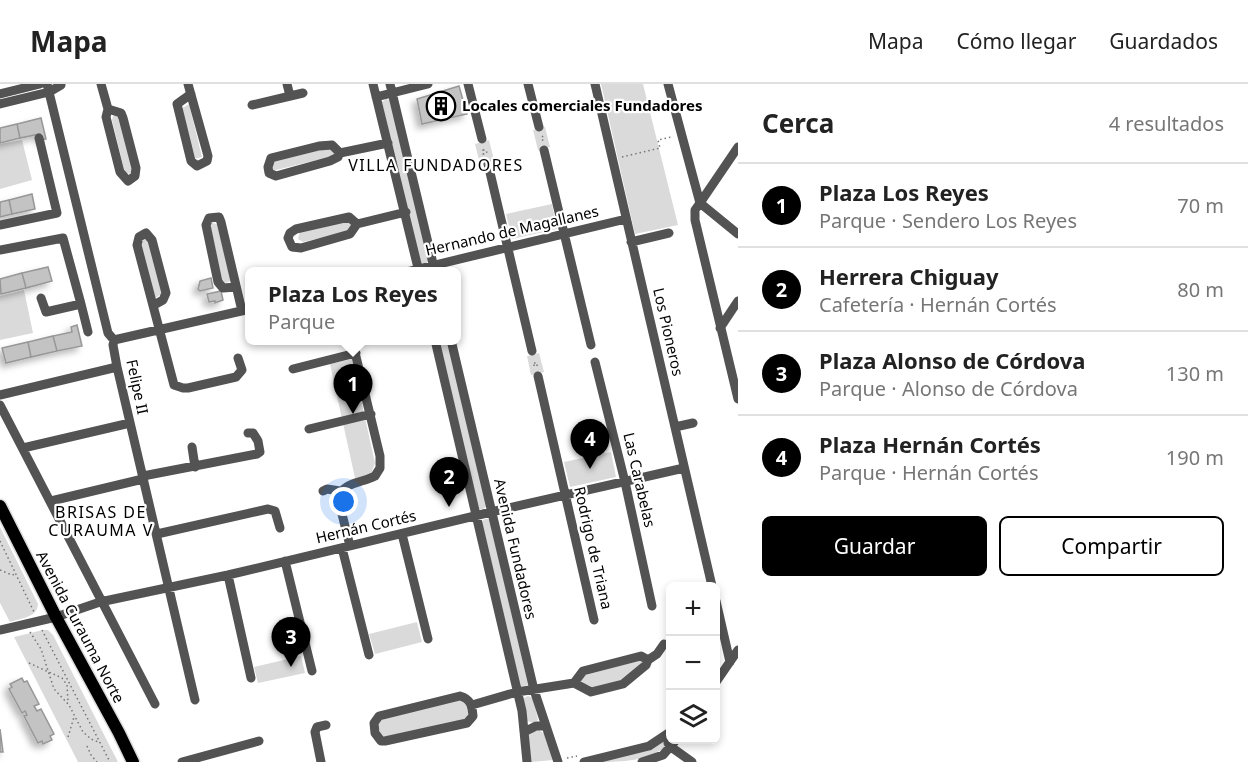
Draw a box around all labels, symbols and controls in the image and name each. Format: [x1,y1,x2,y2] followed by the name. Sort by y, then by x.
[30,22,108,60] text: Mapa
[868,27,923,55] text: Mapa
[956,27,1076,55] text: Cómo llegar
[1109,27,1218,55] text: Guardados
[425,90,457,122] building icon: Locales comerciales Fundadores
[462,95,702,115] place label: Locales comerciales Fundadores
[762,105,834,141] text: Cerca
[1109,110,1224,137] text: 4 resultados
[348,154,524,176] district label: VILLA FUNDADORES
[819,177,989,207] text: Plaza Los Reyes
[776,192,787,219] text: 1
[1177,192,1224,219] text: 70 m
[423,200,600,260] street label: Hernando de Magallanes
[819,207,1077,234] text: Parque · Sendero Los Reyes
[819,261,999,291] text: Herrera Chiguay
[245,267,461,345] popup
[776,276,787,303] text: 2
[1177,276,1224,303] text: 80 m
[268,278,438,308] text: Plaza Los Reyes
[649,286,689,378] street label: Los Pioneros
[819,291,1057,318] text: Cafetería · Hernán Cortés
[268,308,335,335] text: Parque
[819,345,1085,375] text: Plaza Alonso de Córdova
[122,357,154,416] street label: Felipe II
[776,360,787,387] text: 3
[1166,360,1224,387] text: 130 m
[334,364,372,414] pin: 1
[819,375,1078,402] text: Parque · Alonso de Córdova
[570,420,610,469] pin: 4
[819,429,1041,459] text: Plaza Hernán Cortés
[619,430,661,529] street label: Las Carabelas
[776,444,787,471] text: 4
[1166,444,1224,471] text: 190 m
[430,458,468,507] pin: 2
[819,459,1038,486] text: Parque · Hernán Cortés
[490,476,542,621] street label: Avenida Fundadores
[570,485,618,611] street label: Rodrigo de Triana
[329,487,358,516] your location
[48,501,154,541] district label: BRISAS DE CURAUMA V
[314,505,418,547] street label: Hernán Cortés
[762,516,987,576] button: Guardar
[999,516,1224,576] button: Compartir
[32,547,130,706] street label: Avenida Curauma Norte
[666,582,720,744] map controls
[666,582,720,636] button: +
[272,618,310,667] pin: 3
[666,636,720,690] button: −
[666,690,720,744] button: layers

